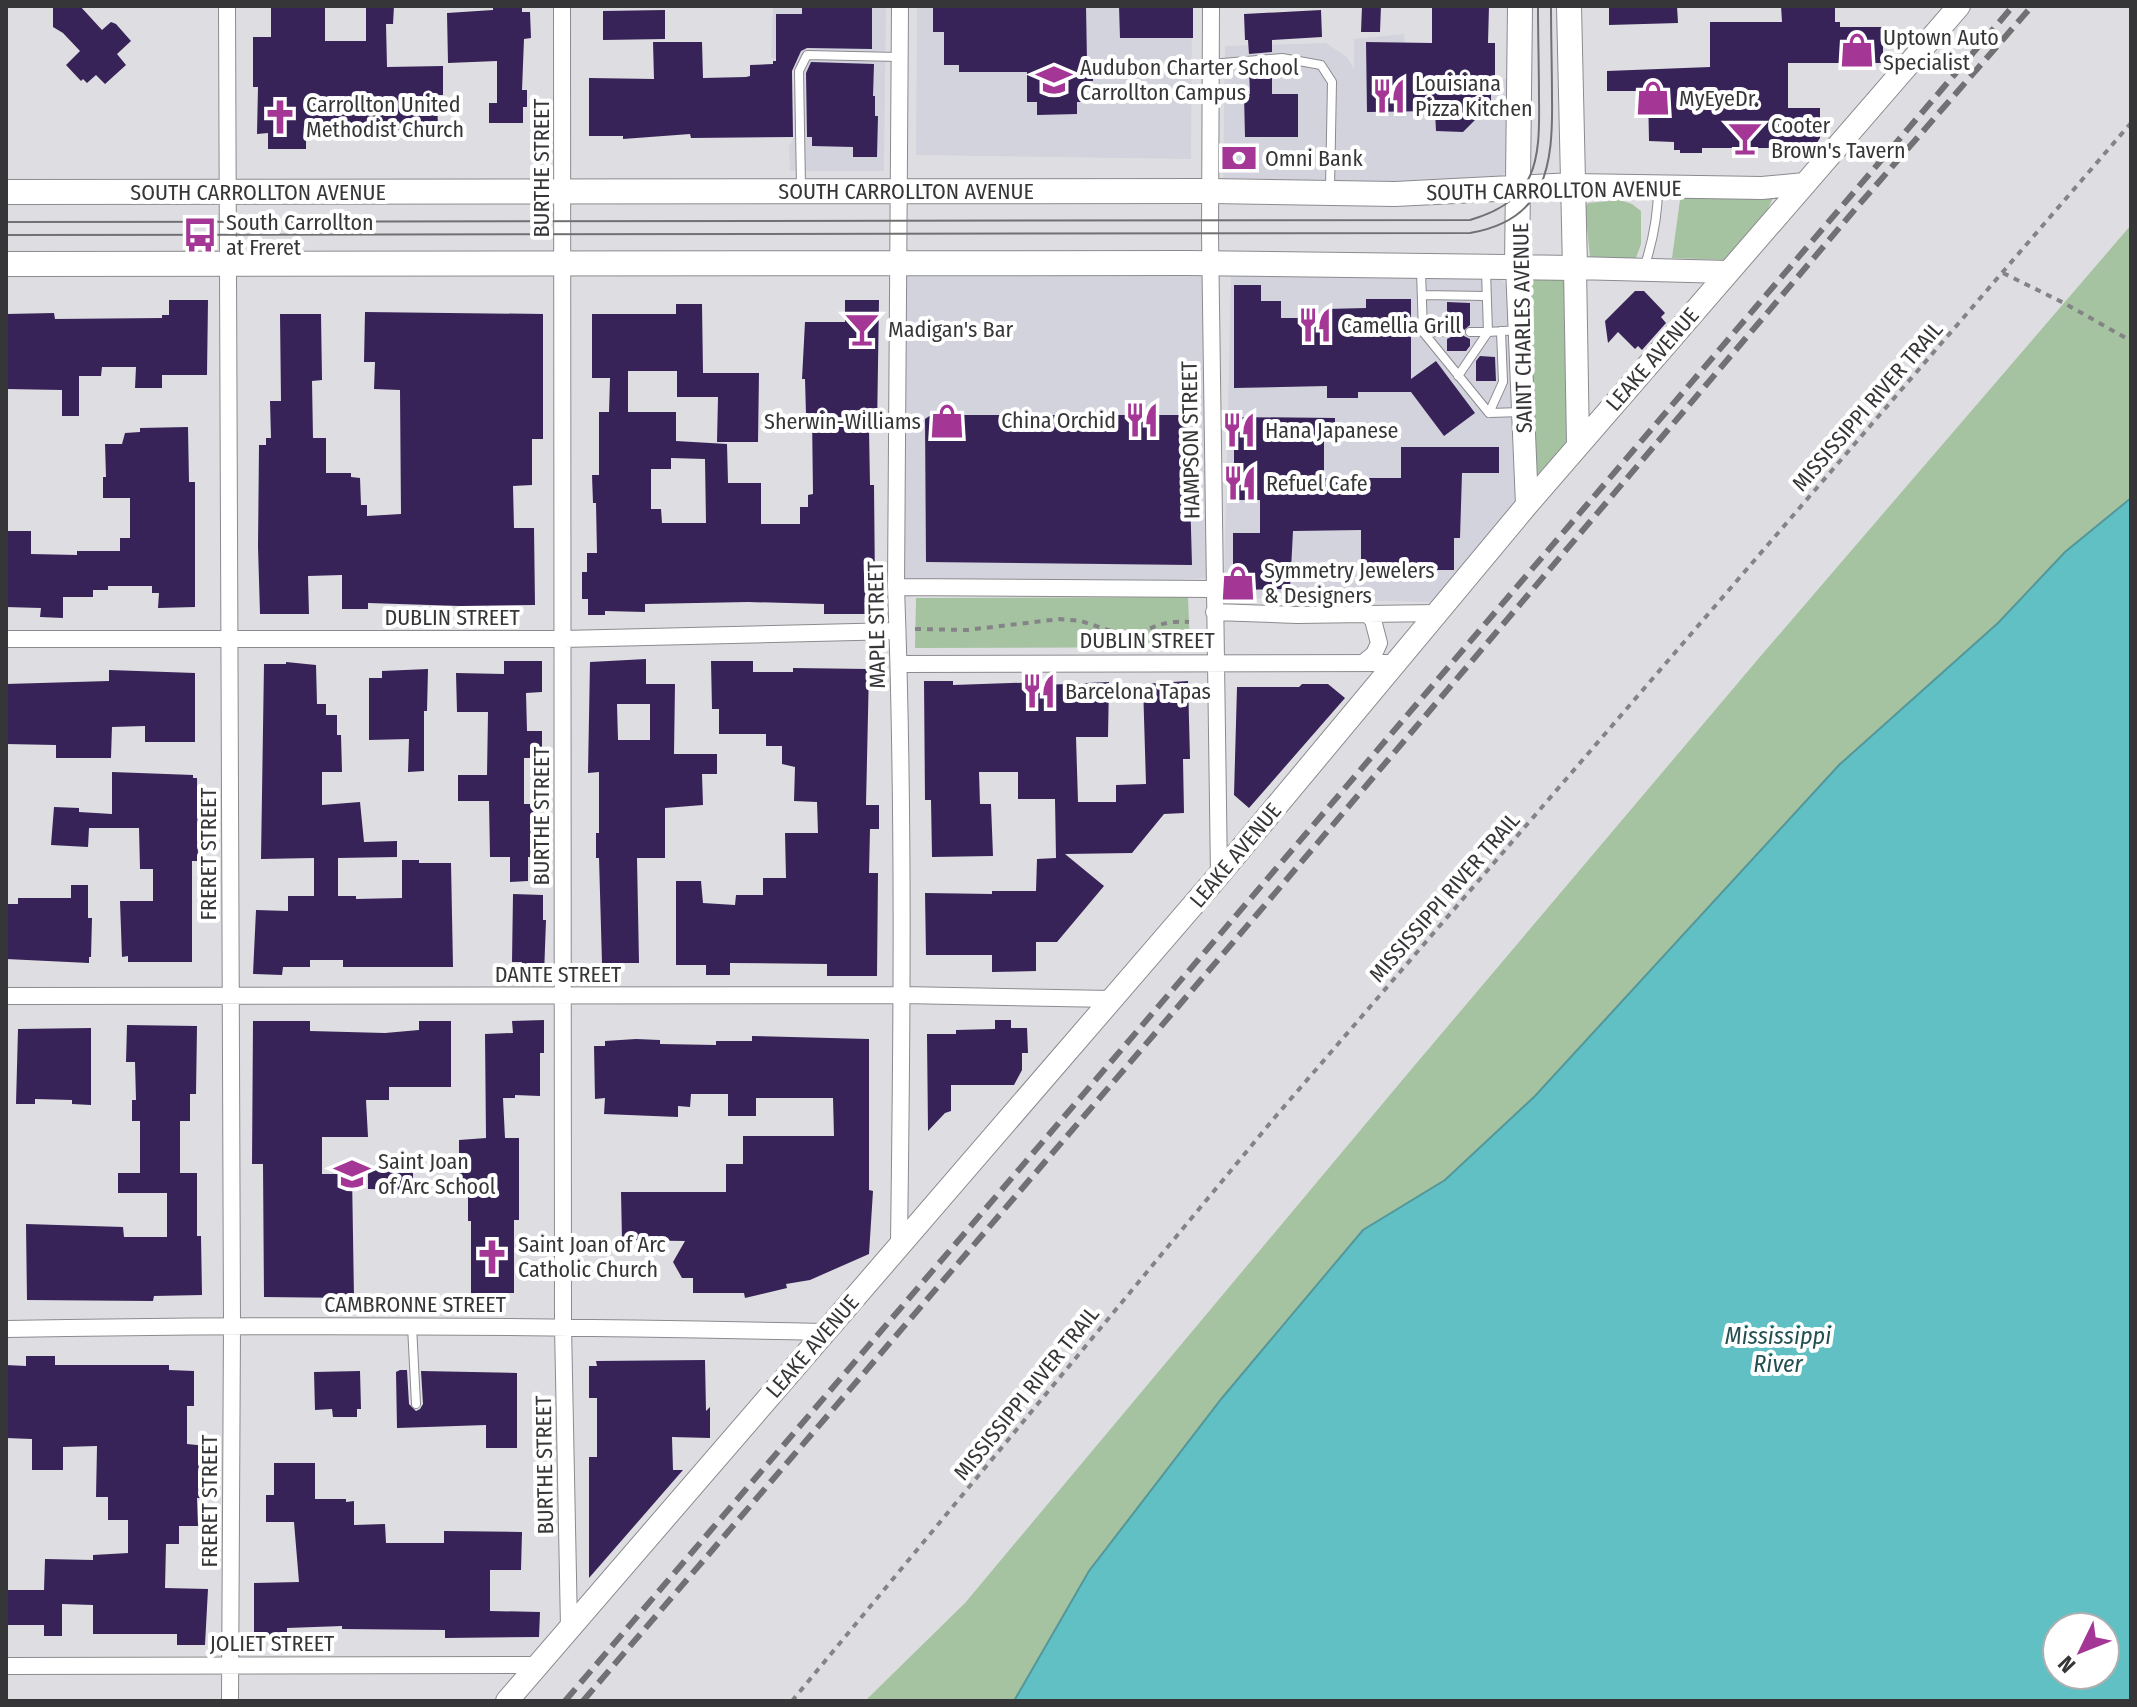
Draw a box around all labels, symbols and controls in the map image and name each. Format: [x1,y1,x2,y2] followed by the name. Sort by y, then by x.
[1883,24,1999,76] place label: Uptown Auto Specialist
[1838,31,1876,69] shop icon: Uptown Auto Specialist
[1080,54,1299,106] place label: Audubon Charter School Carrollton Campus
[1035,61,1073,99] school or university icon: Audubon Charter School Carrollton Campus
[1415,70,1533,122] place label: Louisiana Pizza Kitchen
[1370,77,1408,115] restaurant icon: Louisiana Pizza Kitchen
[1634,79,1672,117] shop icon: MyEyeDr.
[1679,85,1758,112] place label: MyEyeDr.
[306,91,464,143] place label: Carrollton United Methodist Church
[261,98,299,136] church icon: Carrollton United Methodist Church
[528,98,555,237] street label: BURTHE STREET
[1771,112,1906,164] place label: Cooter Brown's Tavern
[1726,119,1764,157] bar icon: Cooter Brown's Tavern
[1220,139,1258,177] bank icon: Omni Bank
[1265,145,1363,172] place label: Omni Bank
[1426,175,1682,206] street label: SOUTH CARROLLTON AVENUE
[778,178,1034,205] street label: SOUTH CARROLLTON AVENUE
[130,179,386,206] street label: SOUTH CARROLLTON AVENUE
[226,209,374,261] place label: South Carrollton at Freret
[181,216,219,254] bus stop icon: South Carrollton at Freret
[1507,223,1538,433] street label: SAINT CHARLES AVENUE
[1600,302,1705,417] street label: LEAKE AVENUE
[1296,306,1334,344] restaurant icon: Camellia Grill
[843,310,881,348] bar icon: Madigan's Bar
[1341,312,1461,339] place label: Camellia Grill
[888,316,1013,343] place label: Madigan's Bar
[1786,316,1948,497] street label: MISSISSIPPI RIVER TRAIL
[1176,360,1205,519] street label: HAMPSON STREET
[1123,401,1161,439] restaurant icon: China Orchid
[928,402,966,440] shop icon: Sherwin-Williams
[1001,407,1116,434] place label: China Orchid
[764,408,921,435] place label: Sherwin-Williams
[1220,411,1258,449] restaurant icon: Hana Japanese
[1265,417,1398,444] place label: Hana Japanese
[1221,464,1259,502] restaurant icon: Refuel Cafe
[1266,470,1368,497] place label: Refuel Cafe
[1264,557,1435,609] place label: Symmetry Jewelers & Designers
[862,560,891,689] street label: MAPLE STREET
[1219,564,1257,602] shop icon: Symmetry Jewelers & Designers
[384,604,520,631] street label: DUBLIN STREET
[1079,627,1215,654] street label: DUBLIN STREET
[1020,672,1058,710] restaurant icon: Barcelona Tapas
[1065,678,1211,705] place label: Barcelona Tapas
[528,746,555,885] street label: BURTHE STREET
[195,787,222,921] street label: FRERET STREET
[1184,798,1287,913] street label: LEAKE AVENUE
[1363,807,1525,988] street label: MISSISSIPPI RIVER TRAIL
[495,961,622,988] street label: DANTE STREET
[378,1148,496,1200] place label: Saint Joan of Arc School
[333,1155,371,1193] school or university icon: Saint Joan of Arc School
[518,1231,666,1283] place label: Saint Joan of Arc Catholic Church
[473,1238,511,1276] church icon: Saint Joan of Arc Catholic Church
[760,1289,865,1404] street label: LEAKE AVENUE
[324,1291,507,1318] street label: CAMBRONNE STREET
[948,1301,1105,1486] street label: MISSISSIPPI RIVER TRAIL
[1725,1322,1831,1378] water label: Mississippi River
[530,1394,559,1535] street label: BURTHE STREET
[196,1434,223,1568] street label: FRERET STREET
[2041,1611,2121,1691] north arrow
[210,1630,335,1657] street label: JOLIET STREET
[2052,1650,2081,1678] text: N

